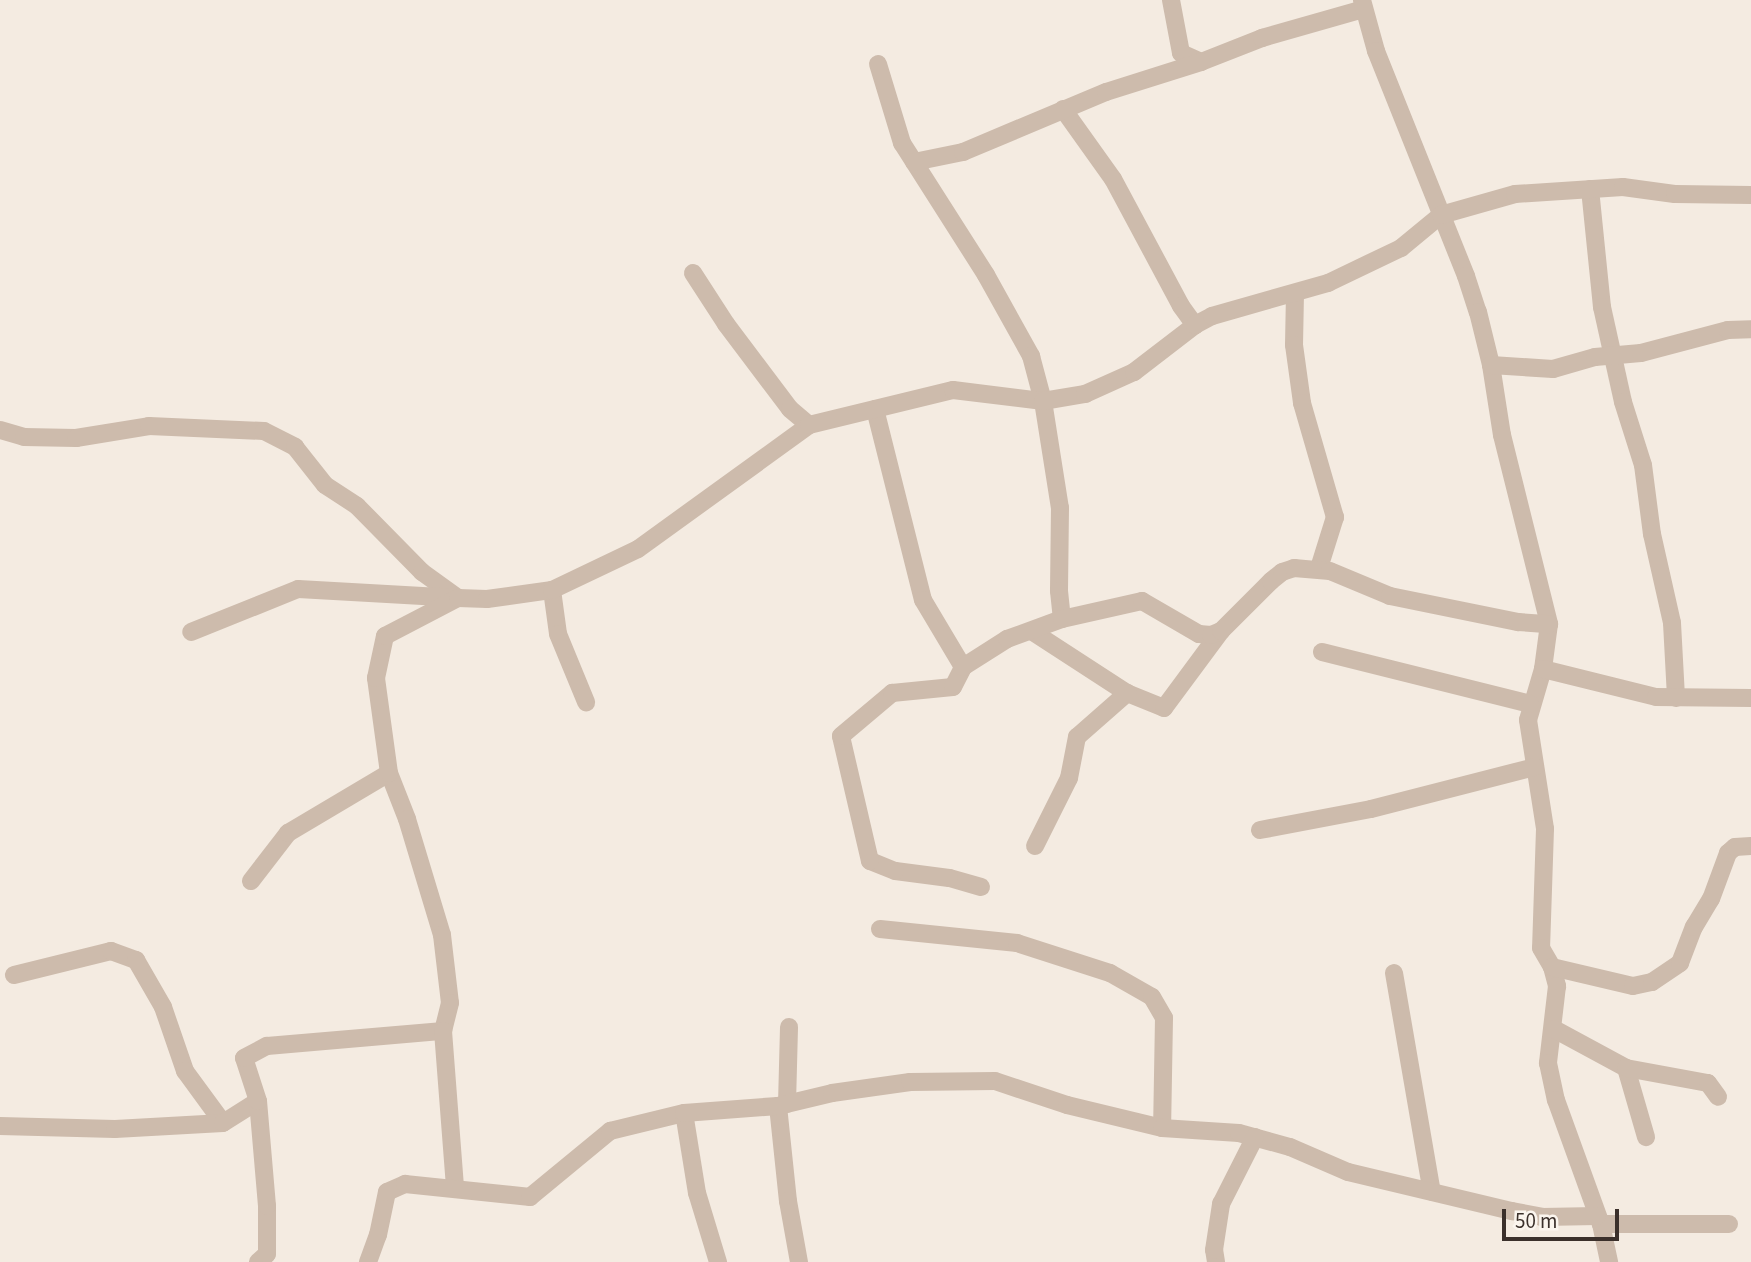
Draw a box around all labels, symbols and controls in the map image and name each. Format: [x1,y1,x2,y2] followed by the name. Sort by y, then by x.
[1506,1196,1623,1240] scale bar
[1515,1206,1557,1236] text: 50 m

